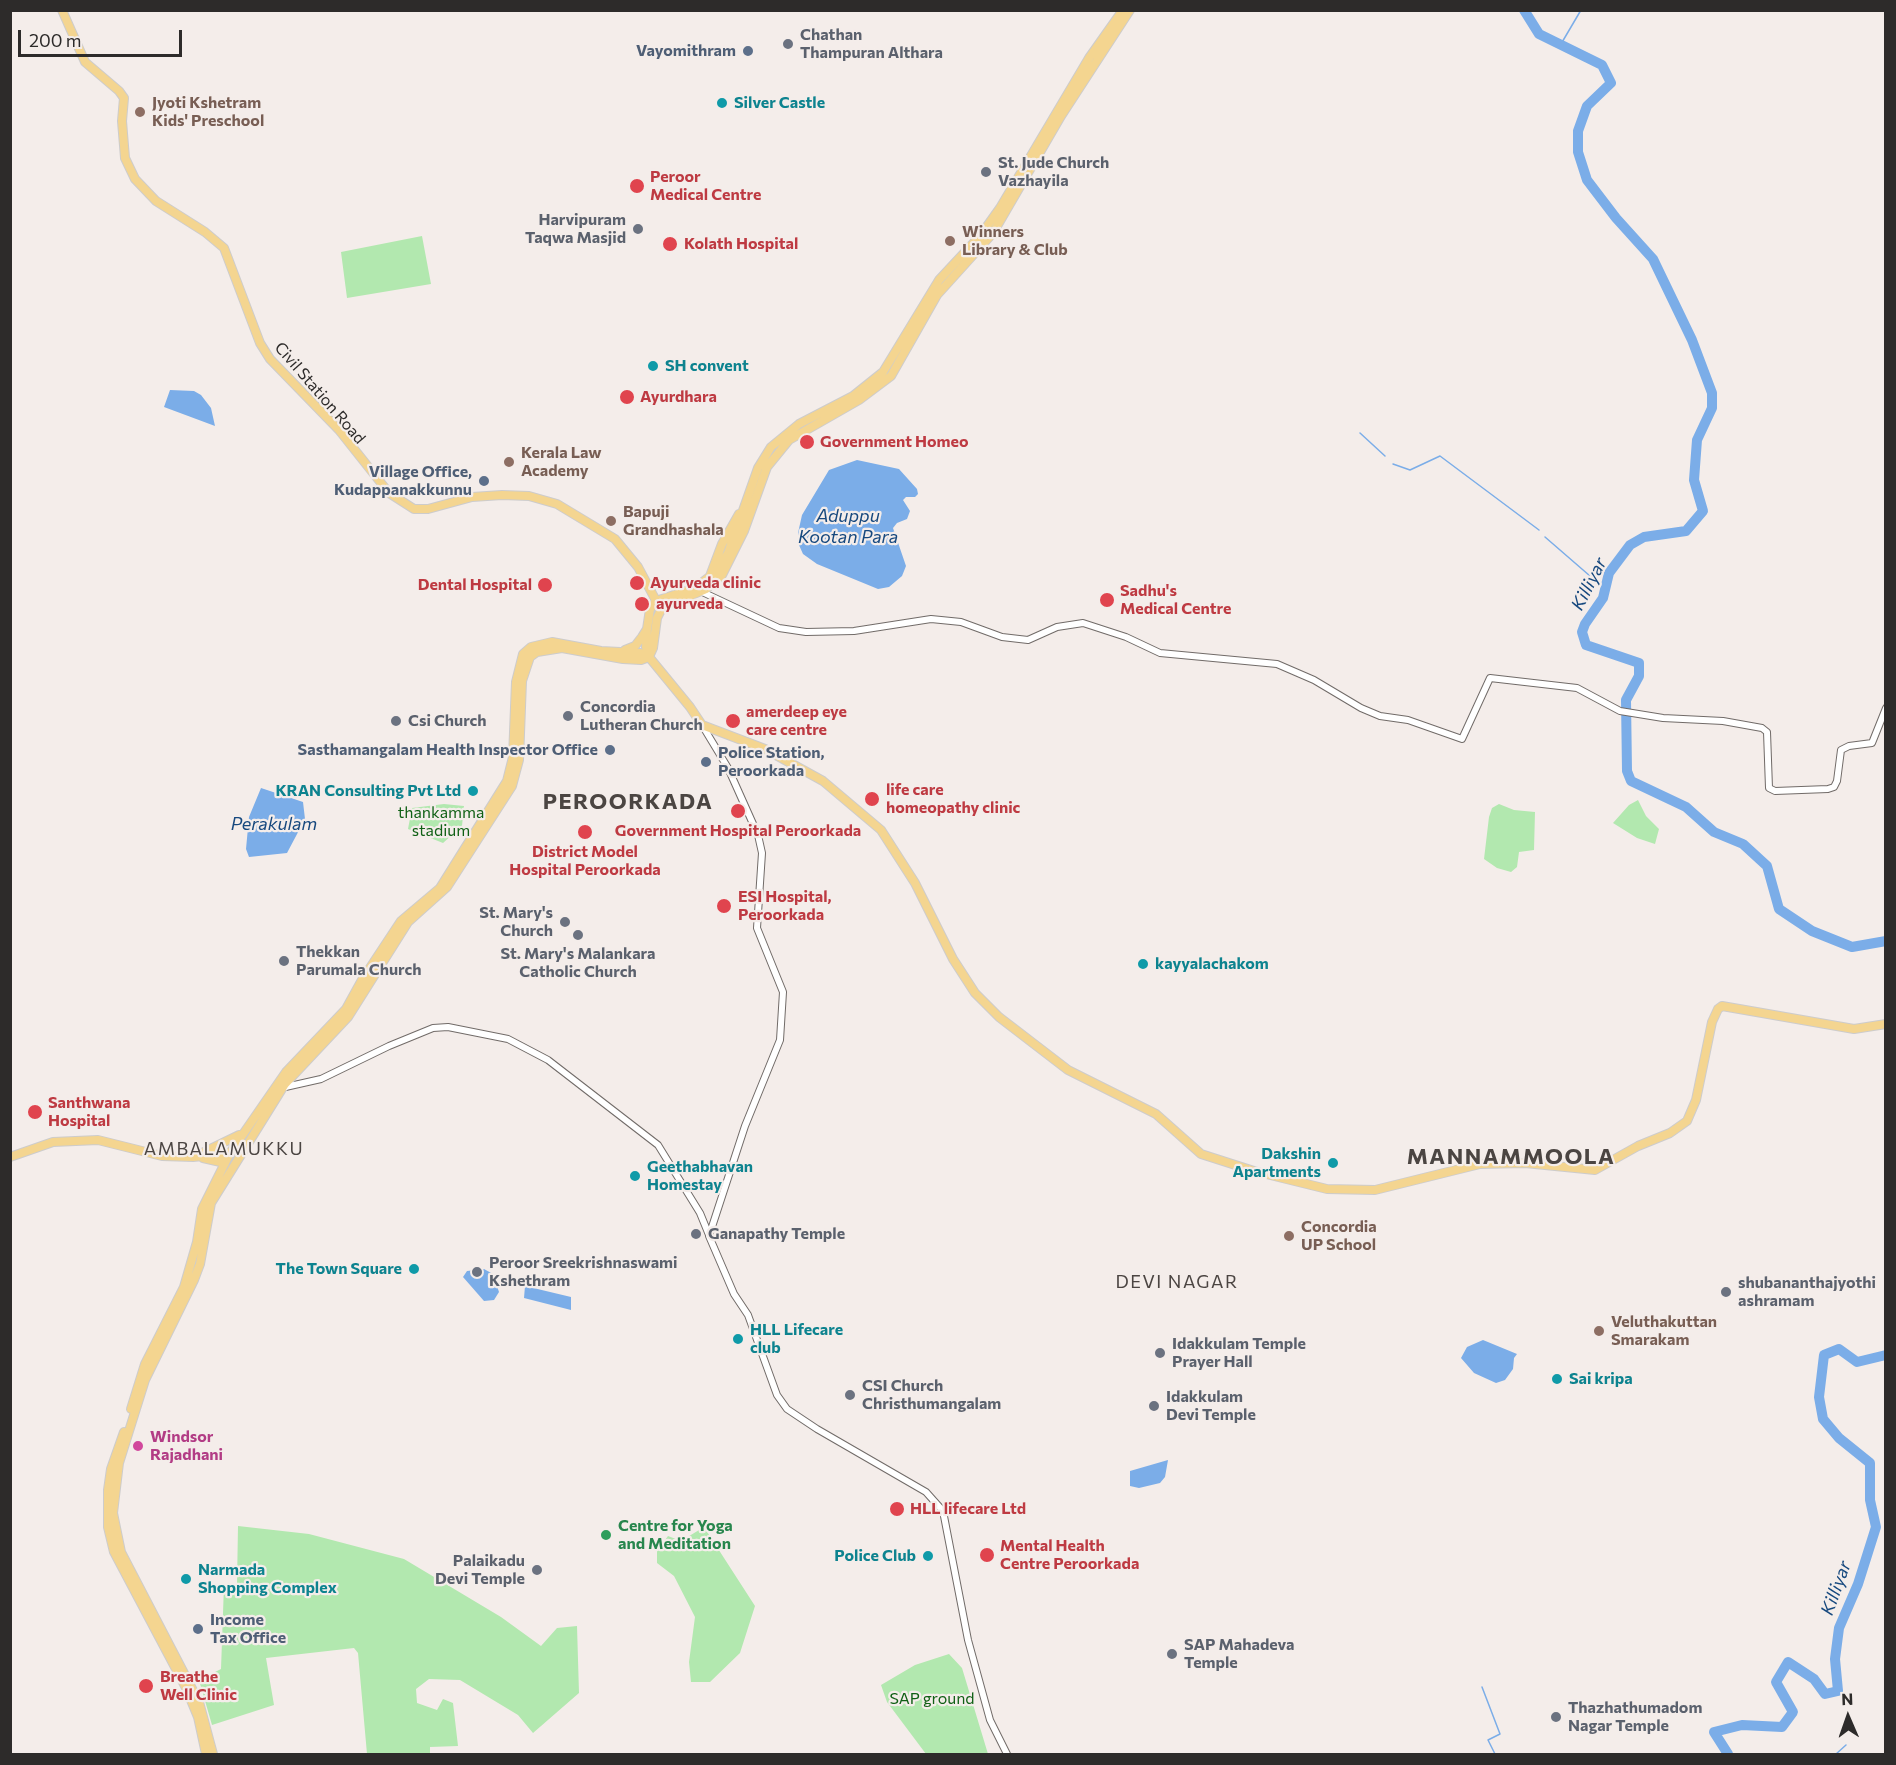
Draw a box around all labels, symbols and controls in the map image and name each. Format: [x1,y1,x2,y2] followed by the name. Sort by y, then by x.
[21,18,184,56] scale bar
[800,25,943,63] place label: Chathan Thampuran Althara
[29,29,82,51] text: 200 m
[781,37,795,51] marker: Chathan Thampuran Althara
[636,41,736,61] place label: Vayomithram
[741,44,755,58] marker: Vayomithram
[152,93,264,131] place label: Jyoti Kshetram Kids' Preschool
[734,93,825,113] place label: Silver Castle
[715,96,729,110] marker: Silver Castle
[133,105,147,119] marker: Jyoti Kshetram Kids' Preschool
[998,153,1109,191] place label: St. Jude Church Vazhayila
[979,165,993,179] marker: St. Jude Church Vazhayila
[650,167,761,205] place label: Peroor Medical Centre
[628,177,646,195] marker: Peroor Medical Centre
[525,210,626,248] place label: Harvipuram Taqwa Masjid
[631,222,645,236] marker: Harvipuram Taqwa Masjid
[962,222,1068,260] place label: Winners Library & Club
[684,234,798,254] place label: Kolath Hospital
[943,234,957,248] marker: Winners Library & Club
[661,235,679,253] marker: Kolath Hospital
[271,338,369,448] street label: Civil Station Road
[665,356,749,376] place label: SH convent
[646,359,660,373] marker: SH convent
[640,387,717,407] place label: Ayurdhara
[618,388,636,406] marker: Ayurdhara
[820,432,968,452] place label: Government Homeo
[798,433,816,451] marker: Government Homeo
[521,443,601,481] place label: Kerala Law Academy
[502,455,516,469] marker: Kerala Law Academy
[334,462,472,500] place label: Village Office, Kudappanakkunnu
[477,474,491,488] marker: Village Office, Kudappanakkunnu
[623,502,724,540] place label: Bapuji Grandhashala
[798,505,898,548] water label: Aduppu Kootan Para
[604,514,618,528] marker: Bapuji Grandhashala
[1567,554,1611,614] water label: Killiyar
[650,573,761,593] place label: Ayurveda clinic
[628,574,646,592] marker: Ayurveda clinic
[418,575,532,595] place label: Dental Hospital
[536,576,554,594] marker: Dental Hospital
[1120,581,1231,619] place label: Sadhu's Medical Centre
[1098,591,1116,609] marker: Sadhu's Medical Centre
[656,594,723,614] place label: ayurveda
[633,595,651,613] marker: ayurveda
[580,697,703,735] place label: Concordia Lutheran Church
[746,702,847,740] place label: amerdeep eye care centre
[561,709,575,723] marker: Concordia Lutheran Church
[408,711,487,731] place label: Csi Church
[724,712,742,730] marker: amerdeep eye care centre
[389,714,403,728] marker: Csi Church
[298,740,598,760] place label: Sasthamangalam Health Inspector Office
[603,743,617,757] marker: Sasthamangalam Health Inspector Office
[718,743,824,781] place label: Police Station, Peroorkada
[699,755,713,769] marker: Police Station, Peroorkada
[886,780,1020,818] place label: life care homeopathy clinic
[275,781,461,801] place label: KRAN Consulting Pvt Ltd
[466,784,480,798] marker: KRAN Consulting Pvt Ltd
[543,789,713,815] district label: PEROORKADA
[863,790,881,808] marker: life care homeopathy clinic
[729,802,747,820] marker: Government Hospital Peroorkada
[398,803,484,841] park label: thankamma stadium
[231,813,317,835] water label: Perakulam
[615,821,861,841] place label: Government Hospital Peroorkada
[576,823,594,841] marker: District Model Hospital Peroorkada
[509,842,661,880] place label: District Model Hospital Peroorkada
[738,887,832,925] place label: ESI Hospital, Peroorkada
[715,897,733,915] marker: ESI Hospital, Peroorkada
[479,903,553,941] place label: St. Mary's Church
[558,915,572,929] marker: St. Mary's Church
[571,928,585,942] marker: St. Mary's Malankara Catholic Church
[296,942,421,980] place label: Thekkan Parumala Church
[501,944,655,982] place label: St. Mary's Malankara Catholic Church
[277,954,291,968] marker: Thekkan Parumala Church
[1155,954,1269,974] place label: kayyalachakom
[1136,957,1150,971] marker: kayyalachakom
[48,1093,130,1131] place label: Santhwana Hospital
[26,1103,44,1121] marker: Santhwana Hospital
[144,1138,304,1160] district label: AMBALAMUKKU
[1232,1144,1321,1182] place label: Dakshin Apartments
[1407,1144,1615,1170] district label: MANNAMMOOLA
[1326,1156,1340,1170] marker: Dakshin Apartments
[647,1157,753,1195] place label: Geethabhavan Homestay
[628,1169,642,1183] marker: Geethabhavan Homestay
[1301,1217,1377,1255] place label: Concordia UP School
[708,1224,845,1244] place label: Ganapathy Temple
[689,1227,703,1241] marker: Ganapathy Temple
[1282,1229,1296,1243] marker: Concordia UP School
[489,1253,677,1291] place label: Peroor Sreekrishnaswami Kshethram
[276,1259,402,1279] place label: The Town Square
[407,1262,421,1276] marker: The Town Square
[470,1265,484,1279] marker: Peroor Sreekrishnaswami Kshethram
[1116,1271,1238,1293] district label: DEVI NAGAR
[1738,1273,1876,1311] place label: shubananthajyothi ashramam
[1719,1285,1733,1299] marker: shubananthajyothi ashramam
[1611,1312,1717,1350] place label: Veluthakuttan Smarakam
[750,1320,843,1358] place label: HLL Lifecare club
[1592,1324,1606,1338] marker: Veluthakuttan Smarakam
[731,1332,745,1346] marker: HLL Lifecare club
[1172,1334,1306,1372] place label: Idakkulam Temple Prayer Hall
[1153,1346,1167,1360] marker: Idakkulam Temple Prayer Hall
[1569,1369,1633,1389] place label: Sai kripa
[1550,1372,1564,1386] marker: Sai kripa
[862,1376,1001,1414] place label: CSI Church Christhumangalam
[1166,1387,1256,1425] place label: Idakkulam Devi Temple
[843,1388,857,1402] marker: CSI Church Christhumangalam
[1147,1399,1161,1413] marker: Idakkulam Devi Temple
[150,1427,223,1465] place label: Windsor Rajadhani
[131,1439,145,1453] marker: Windsor Rajadhani
[910,1499,1026,1519] place label: HLL lifecare Ltd
[888,1500,906,1518] marker: HLL lifecare Ltd
[618,1516,733,1554] place label: Centre for Yoga and Meditation
[599,1528,613,1542] marker: Centre for Yoga and Meditation
[1000,1536,1139,1574] place label: Mental Health Centre Peroorkada
[834,1546,916,1566] place label: Police Club
[978,1546,996,1564] marker: Mental Health Centre Peroorkada
[921,1549,935,1563] marker: Police Club
[435,1551,525,1589] place label: Palaikadu Devi Temple
[1816,1558,1856,1618] water label: Killiyar
[198,1560,337,1598] place label: Narmada Shopping Complex
[530,1563,544,1577] marker: Palaikadu Devi Temple
[179,1572,193,1586] marker: Narmada Shopping Complex
[210,1610,286,1648] place label: Income Tax Office
[191,1622,205,1636] marker: Income Tax Office
[1184,1635,1294,1673] place label: SAP Mahadeva Temple
[1165,1647,1179,1661] marker: SAP Mahadeva Temple
[160,1667,237,1705] place label: Breathe Well Clinic
[137,1677,155,1695] marker: Breathe Well Clinic
[1818,1687,1878,1747] north arrow
[889,1689,975,1709] park label: SAP ground
[1841,1689,1854,1708] text: N
[1568,1698,1702,1736] place label: Thazhathumadom Nagar Temple
[1549,1710,1563,1724] marker: Thazhathumadom Nagar Temple

